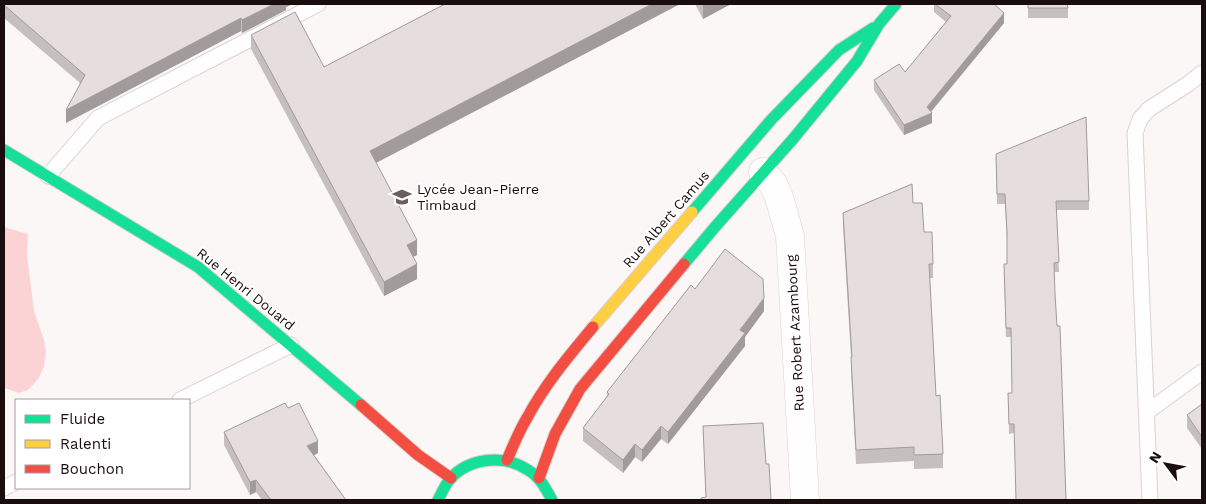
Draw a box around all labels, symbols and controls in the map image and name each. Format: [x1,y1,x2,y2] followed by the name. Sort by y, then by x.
[620,167,712,271] street label: Rue Albert Camus
[417,181,539,213] place label: Lycée Jean-Pierre Timbaud
[391,186,413,208] school or university icon: Lycée Jean-Pierre Timbaud
[194,245,298,333] street label: Rue Henri Douard
[783,254,807,412] street label: Rue Robert Azambourg
[15,399,190,489] legend
[60,410,105,428] text: Fluide
[60,435,111,453] text: Ralenti
[1141,439,1191,489] north arrow
[1145,448,1165,466] text: N
[60,460,124,478] text: Bouchon

